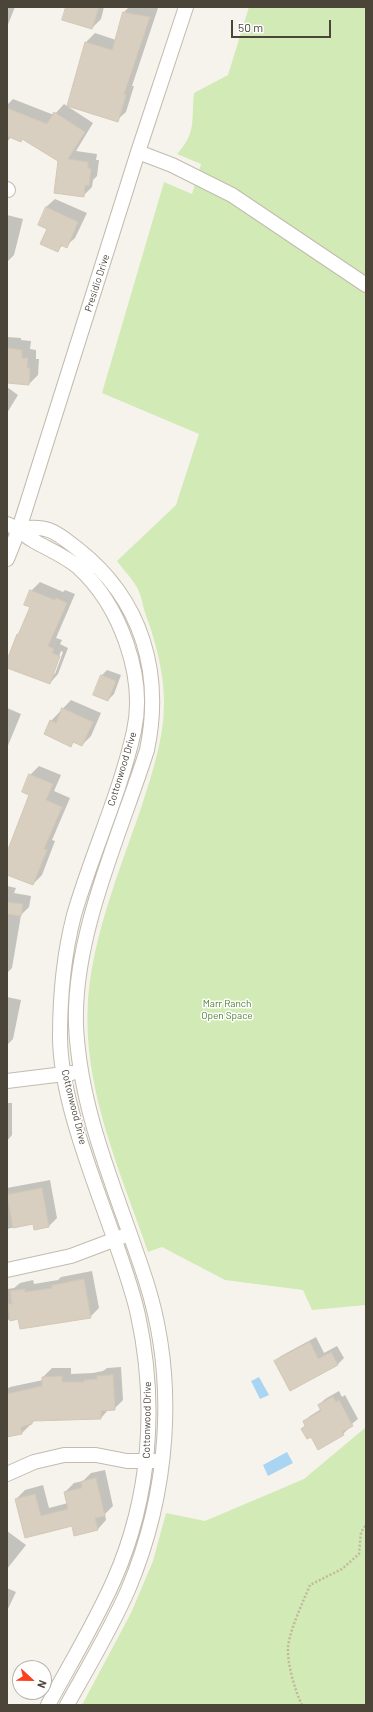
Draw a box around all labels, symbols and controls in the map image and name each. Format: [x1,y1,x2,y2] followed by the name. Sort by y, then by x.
[233,12,333,38] scale bar
[238,20,263,34] text: 50 m
[82,253,112,313] street label: Presidio Drive
[105,730,139,808] street label: Cottonwood Drive
[201,998,253,1022] park label: Marr Ranch Open Space
[59,1068,89,1146] street label: Cottonwood Drive
[140,1381,154,1459] street label: Cottonwood Drive
[12,1660,52,1700] north arrow
[35,1678,50,1690] text: N

